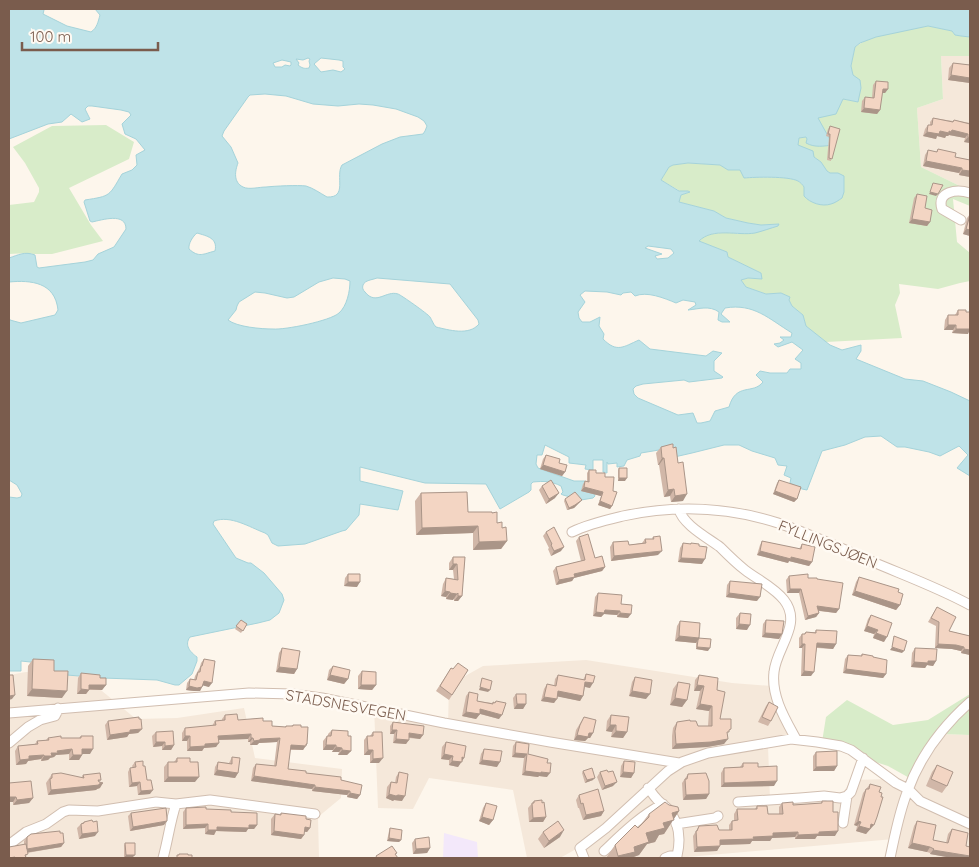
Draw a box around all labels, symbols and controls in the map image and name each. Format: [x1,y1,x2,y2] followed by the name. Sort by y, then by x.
[22,20,159,52] scale bar
[30,27,71,46] text: 100 m
[776,515,880,573] street label: FYLLINGSJØEN
[284,685,408,725] street label: STADSNESVEGEN

